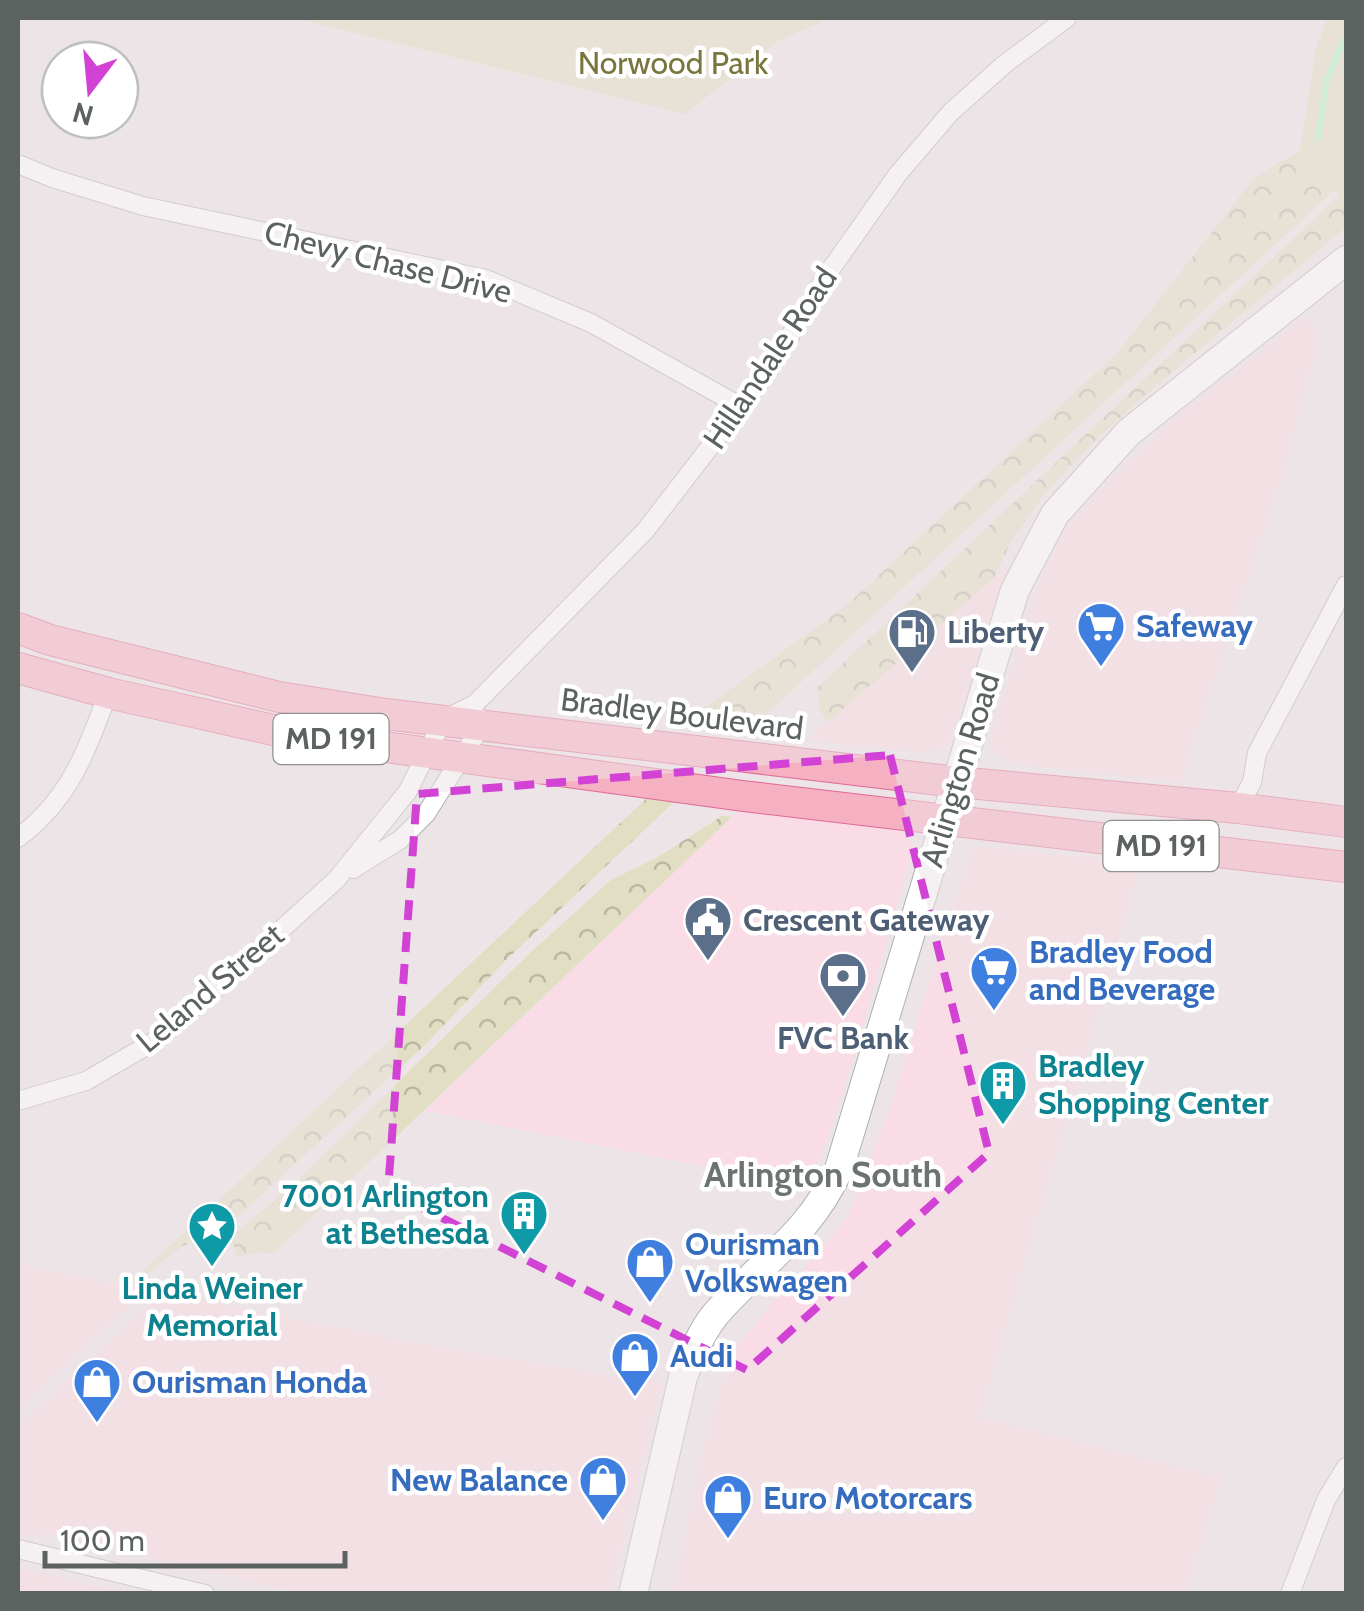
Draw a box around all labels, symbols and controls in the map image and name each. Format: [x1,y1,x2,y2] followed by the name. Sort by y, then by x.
[40,40,140,140] north arrow
[578,43,769,82] park label: Norwood Park
[69,95,97,133] text: N
[260,212,516,311] street label: Chevy Chase Drive
[694,259,845,456] street label: Hillandale Road
[1075,600,1127,668] supermarket icon: Safeway
[886,606,938,674] fuel station icon: Liberty
[1136,606,1254,645] place label: Safeway
[947,612,1045,651] place label: Liberty
[912,668,1008,872] street label: Arlington Road
[558,679,806,748] street label: Bradley Boulevard
[274,714,388,764] road number: MD 191
[1104,821,1218,871] road number: MD 191
[682,894,734,962] public building icon: Crescent Gateway
[743,900,990,939] place label: Crescent Gateway
[128,915,291,1060] street label: Leland Street
[1029,932,1215,1008] place label: Bradley Food and Beverage
[968,944,1020,1012] supermarket icon: Bradley Food and Beverage
[817,950,869,1018] bank icon: FVC Bank
[777,1018,910,1057] place label: FVC Bank
[1038,1046,1269,1122] place label: Bradley Shopping Center
[977,1058,1029,1126] building icon: Bradley Shopping Center
[704,1153,942,1196] district label: Arlington South
[282,1176,489,1252] place label: 7001 Arlington at Bethesda
[498,1188,550,1256] building icon: 7001 Arlington at Bethesda
[186,1200,238,1268] place icon: Linda Weiner Memorial
[685,1224,848,1300] place label: Ourisman Volkswagen
[624,1236,676,1304] shop icon: Ourisman Volkswagen
[121,1268,303,1344] place label: Linda Weiner Memorial
[609,1330,661,1398] shop icon: Audi
[670,1336,733,1375] place label: Audi
[71,1356,123,1424] shop icon: Ourisman Honda
[132,1362,367,1401] place label: Ourisman Honda
[577,1454,629,1522] shop icon: New Balance
[390,1460,568,1499] place label: New Balance
[702,1472,754,1540] shop icon: Euro Motorcars
[763,1478,973,1517] place label: Euro Motorcars
[45,1506,345,1568] scale bar
[60,1522,145,1559] text: 100 m

